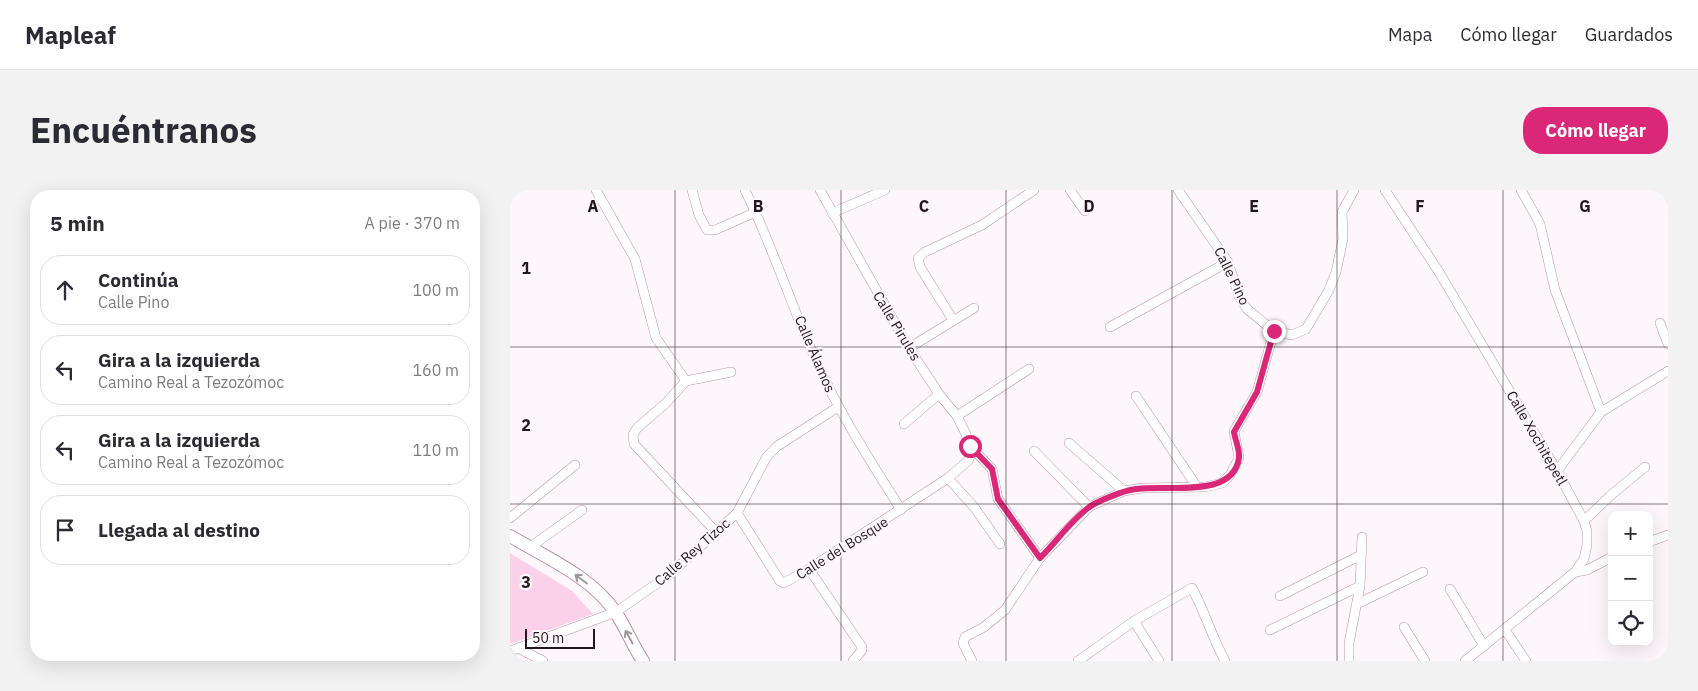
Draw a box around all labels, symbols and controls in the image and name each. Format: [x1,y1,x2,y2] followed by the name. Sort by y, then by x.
[25,19,116,51] text: Mapleaf
[1388,23,1432,46] text: Mapa
[1460,23,1557,46] text: Cómo llegar
[1585,23,1673,46] text: Guardados
[30,107,257,153] text: Encuéntranos
[1523,107,1668,154] button: Cómo llegar
[588,196,599,216] text: A
[753,196,764,216] text: B
[919,196,929,216] text: C
[1083,196,1095,216] text: D
[1249,196,1259,216] text: E
[1415,196,1425,216] text: F
[1579,196,1591,216] text: G
[50,209,105,237] text: 5 min
[365,213,460,233] text: A pie · 370 m
[1210,244,1254,308] street label: Calle Pino
[521,258,531,278] text: 1
[98,268,179,292] text: Continúa
[51,276,79,304] icon: ahead
[412,280,459,300] text: 100 m
[869,288,925,364] street label: Calle Pirules
[98,292,169,312] text: Calle Pino
[791,312,840,395] street label: Calle Álamos
[1263,320,1286,343] route end
[98,348,260,372] text: Gira a la izquierda
[51,356,79,384] icon: left
[412,360,459,380] text: 160 m
[98,372,284,392] text: Camino Real a Tezozómoc
[1503,387,1572,489] street label: Calle Xochitepetl
[521,415,531,435] text: 2
[98,428,260,452] text: Gira a la izquierda
[959,435,982,458] route start
[51,436,79,464] icon: left
[412,440,459,460] text: 110 m
[98,452,284,472] text: Camino Real a Tezozómoc
[1608,511,1653,646] map controls
[1608,511,1653,556] button: +
[793,512,892,584] street label: Calle del Bosque
[651,514,733,590] street label: Calle Rey Tizoc
[51,516,79,544] icon: arrive
[98,518,260,542] text: Llegada al destino
[1608,556,1653,601] button: −
[521,572,531,592] text: 3
[574,574,588,584] one-way arrow
[1608,601,1653,646] button: locate
[525,626,595,649] scale bar
[532,629,564,647] text: 50 m
[624,629,634,644] one-way arrow

